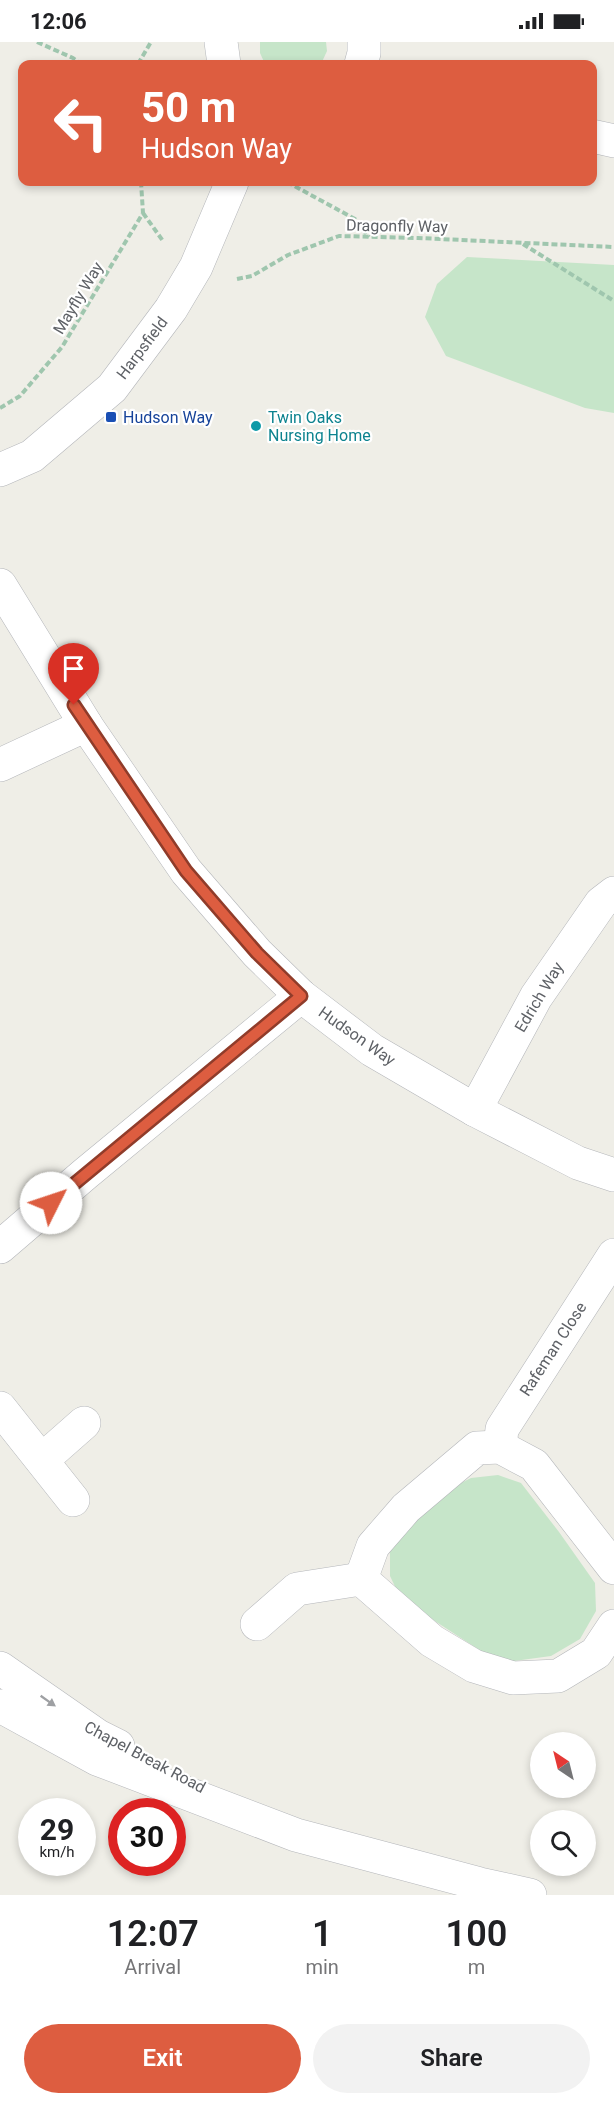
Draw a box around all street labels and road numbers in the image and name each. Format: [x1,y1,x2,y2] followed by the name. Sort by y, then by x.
[346,216,449,236] street label: Dragonfly Way
[49,258,107,338] street label: Mayfly Way
[112,313,172,383] street label: Harpsfield
[511,958,568,1036] street label: Edrich Way
[315,1003,399,1070] street label: Hudson Way
[516,1298,590,1400] street label: Rafeman Close
[81,1717,209,1797] street label: Chapel Break Road

